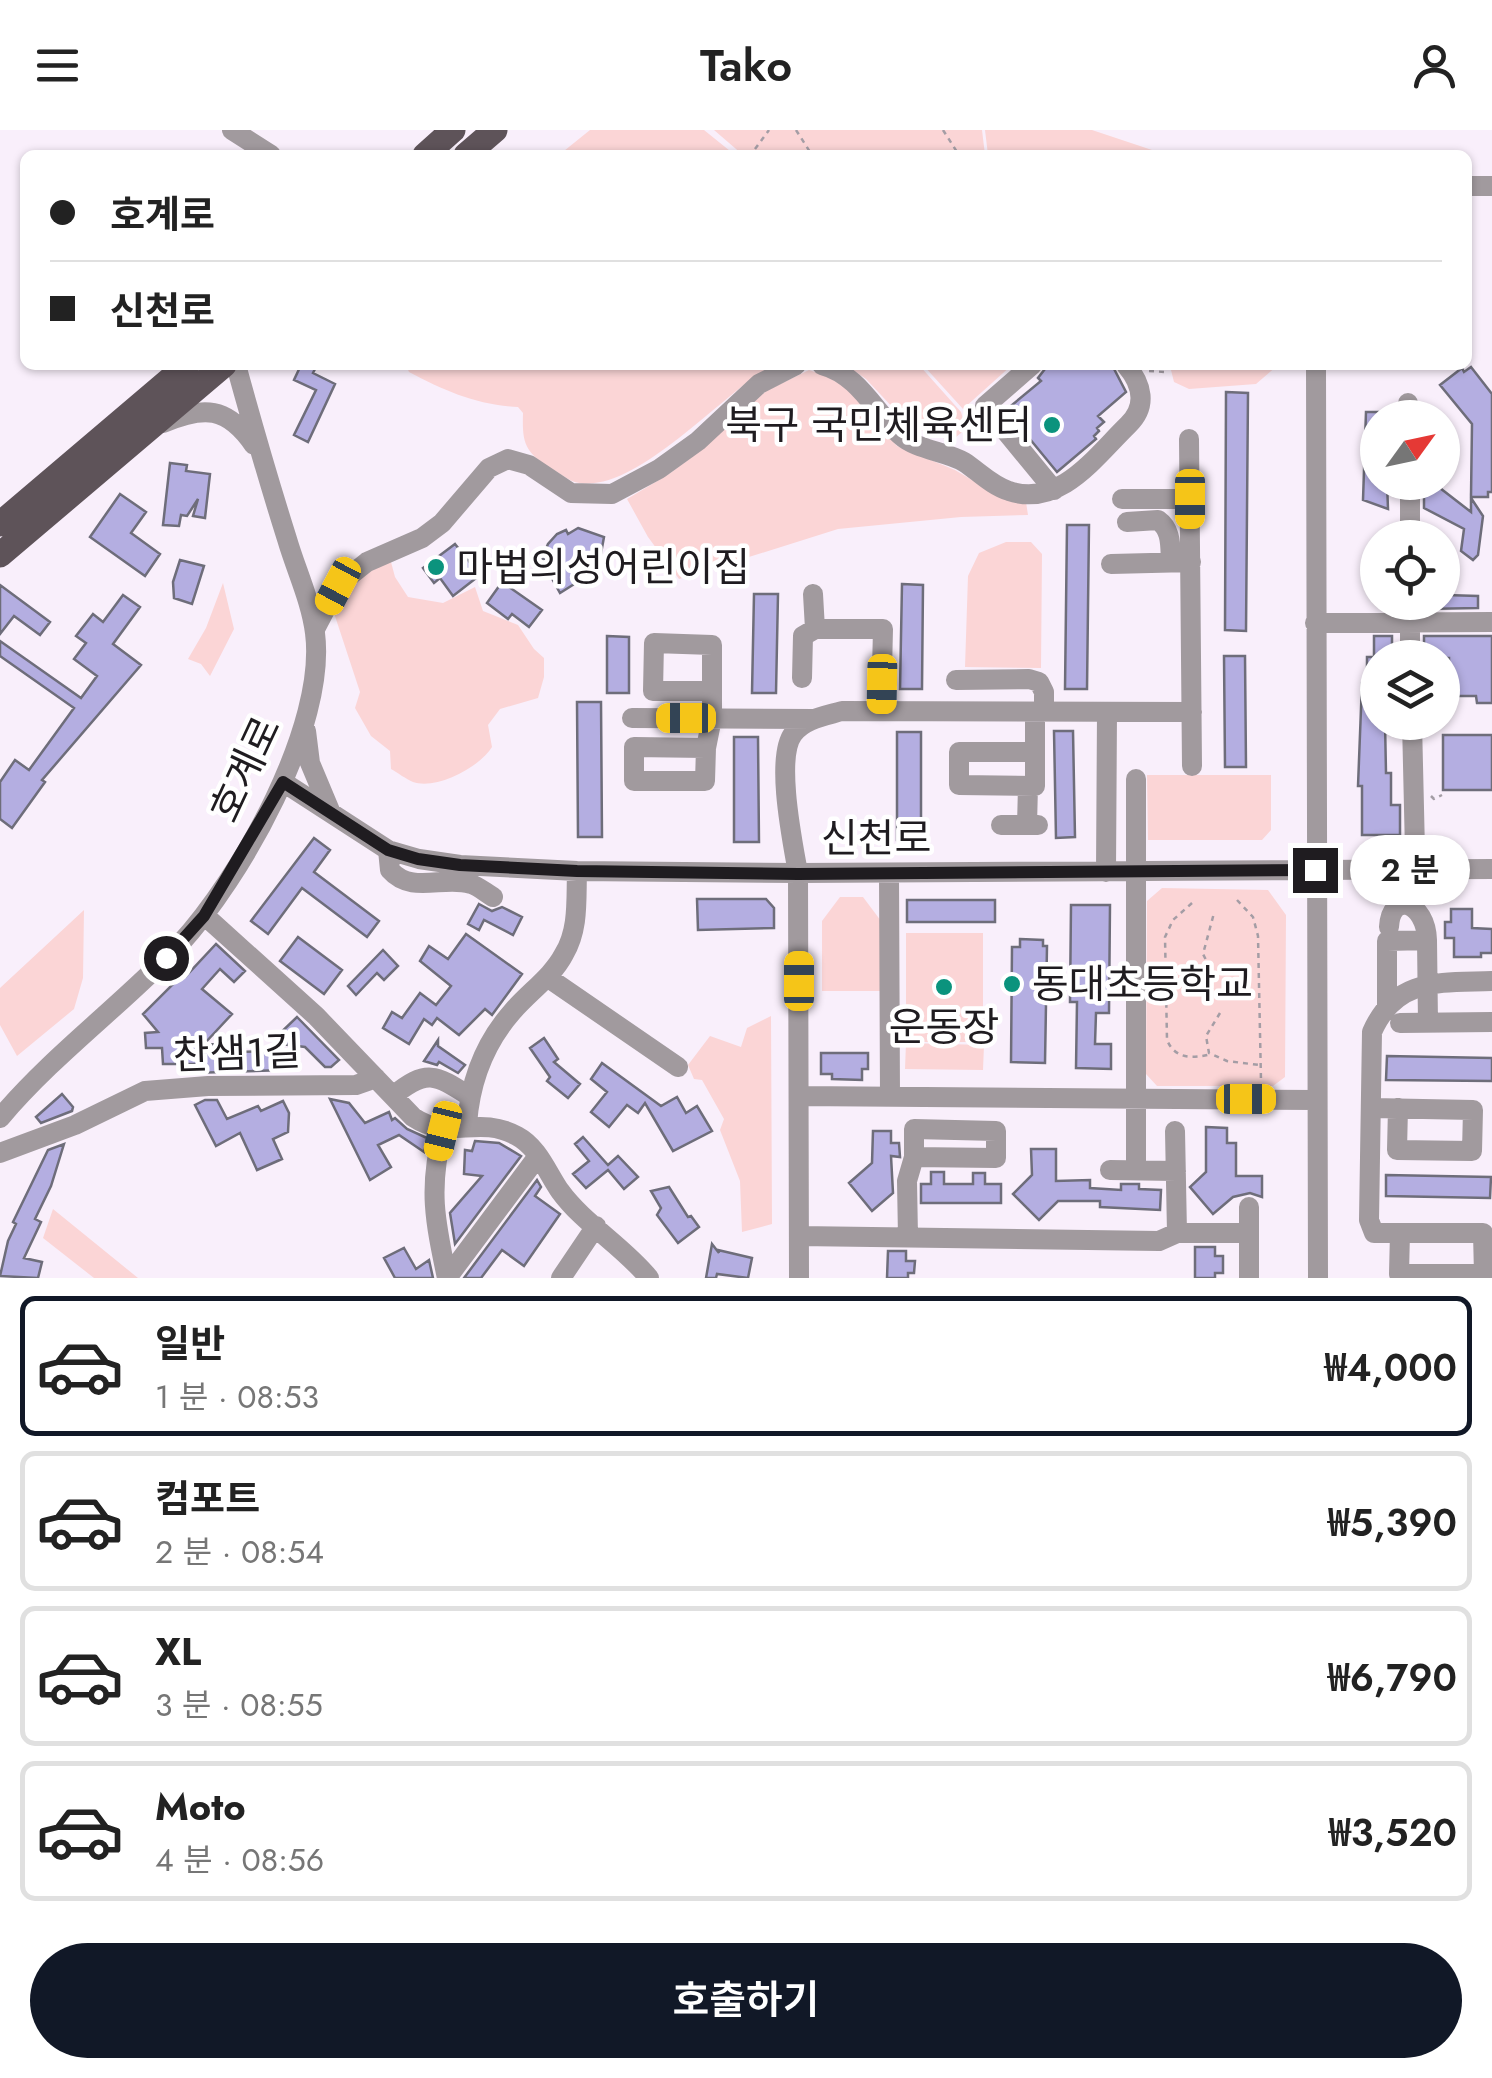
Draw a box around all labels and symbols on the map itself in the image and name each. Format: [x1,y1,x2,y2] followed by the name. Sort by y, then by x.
[726,396,1032,454] place label: 북구 국민체육센터
[1360,400,1460,500] north arrow
[1041,414,1063,436] marker: 북구 국민체육센터
[1175,469,1205,529] car
[456,538,750,596] place label: 마법의성어린이집
[311,552,365,620] car
[425,556,447,578] marker: 마법의성어린이집
[866,654,898,714] car
[656,703,716,733] car
[195,707,295,831] street label: 호계로
[821,809,931,867] street label: 신천로
[1350,835,1470,905] callout: 2 분
[1293,848,1338,893] route end
[144,936,189,981] route start
[784,951,814,1011] car
[1032,955,1253,1013] place label: 동대초등학교
[1001,973,1023,995] marker: 동대초등학교
[933,976,955,998] marker: 운동장
[889,998,999,1056] place label: 운동장
[172,1022,302,1084] street label: 찬샘1길
[1216,1084,1276,1114] car
[421,1098,465,1164] car

